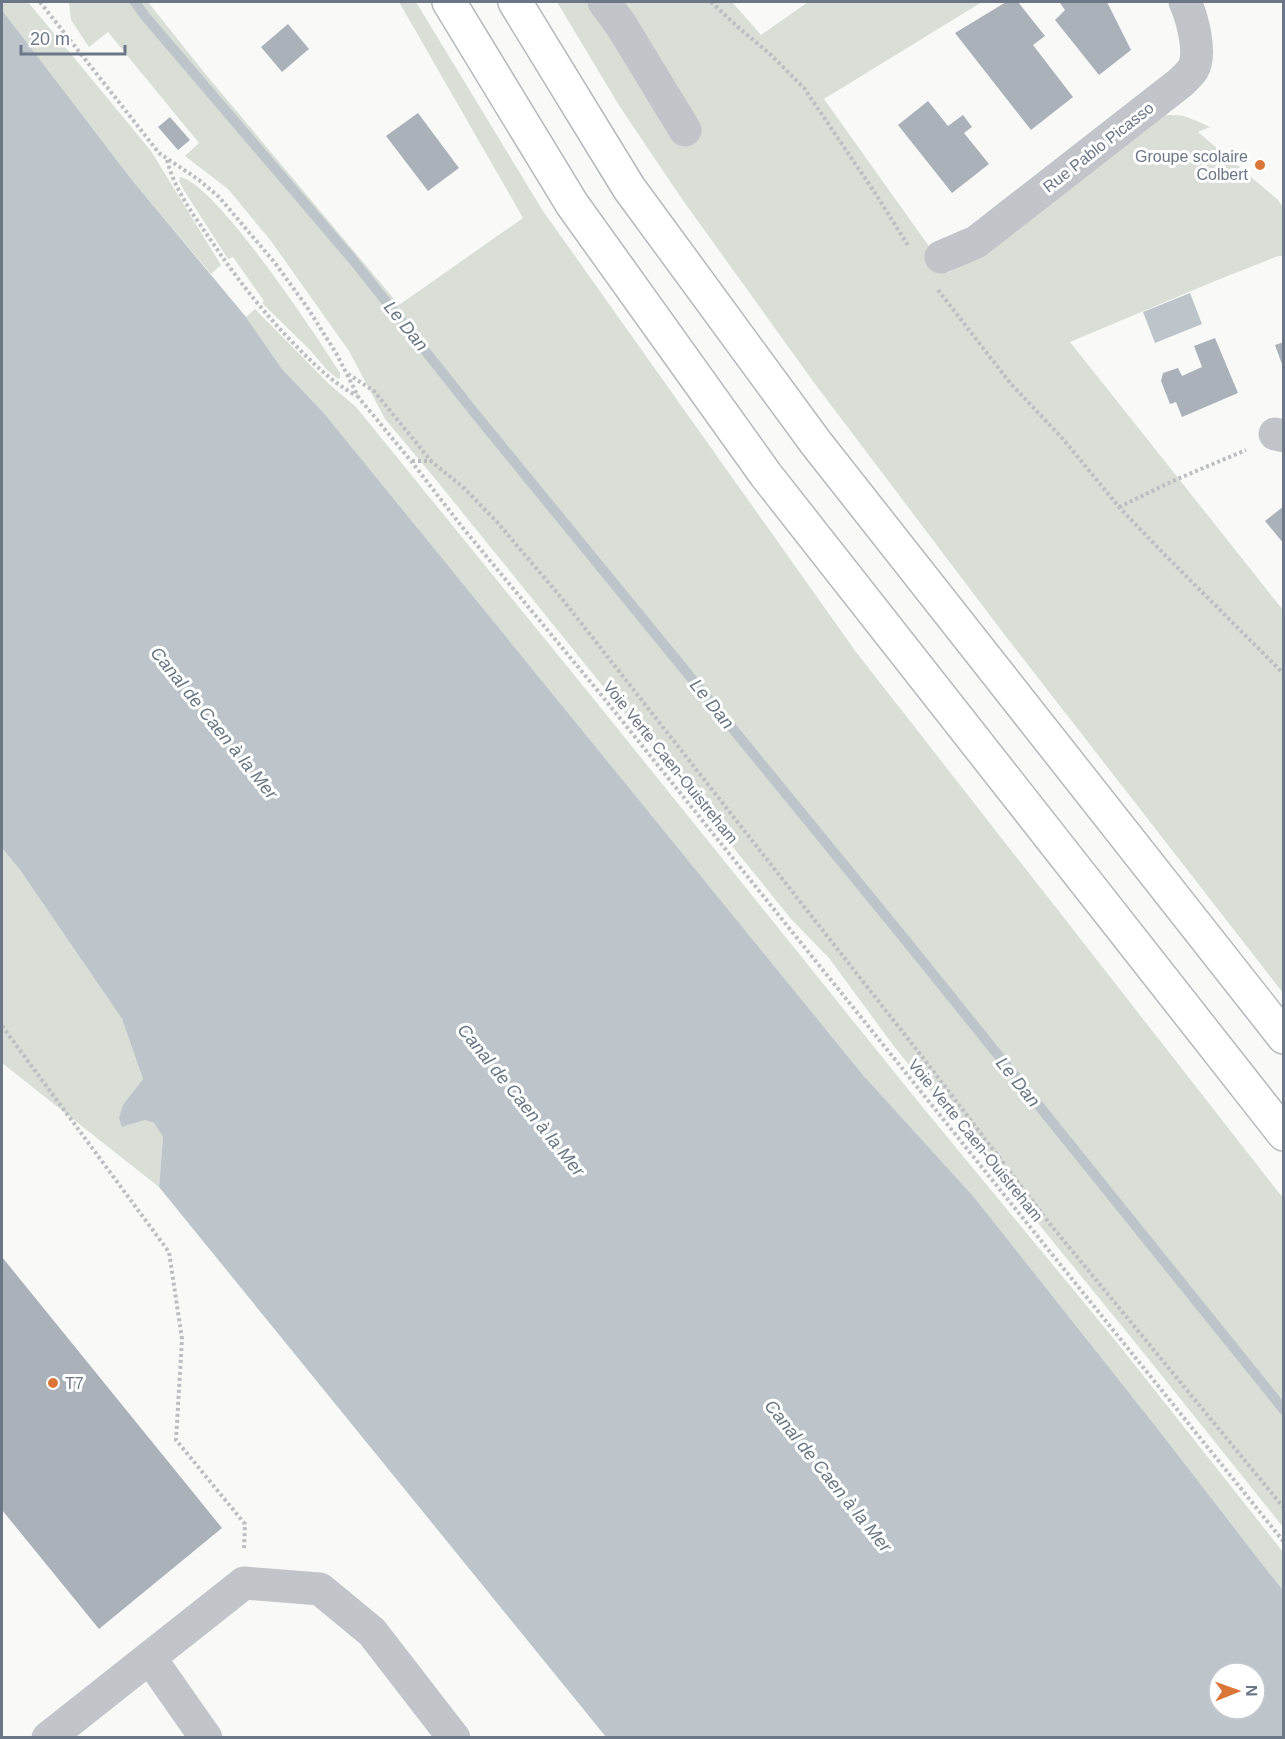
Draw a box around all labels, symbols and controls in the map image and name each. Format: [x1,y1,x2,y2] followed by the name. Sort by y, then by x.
[21,18,124,56] scale bar
[30,29,70,49] text: 20 m
[1040,99,1157,196] street label: Rue Pablo Picasso
[1135,148,1249,183] place label: Groupe scolaire Colbert
[1253,158,1267,172] marker: Groupe scolaire Colbert
[380,297,432,355] water label: Le Dan
[146,643,282,804] water label: Canal de Caen à la Mer
[686,675,738,733] water label: Le Dan
[600,678,741,847] street label: Voie Verte Caen-Ouistreham
[453,1020,589,1181] water label: Canal de Caen à la Mer
[992,1053,1044,1111] water label: Le Dan
[905,1056,1046,1225] street label: Voie Verte Caen-Ouistreham
[65,1375,84,1392] place label: T7
[46,1376,60,1390] marker: T7
[760,1396,896,1557] water label: Canal de Caen à la Mer
[1207,1661,1267,1721] north arrow
[1243,1685,1260,1697] text: N

